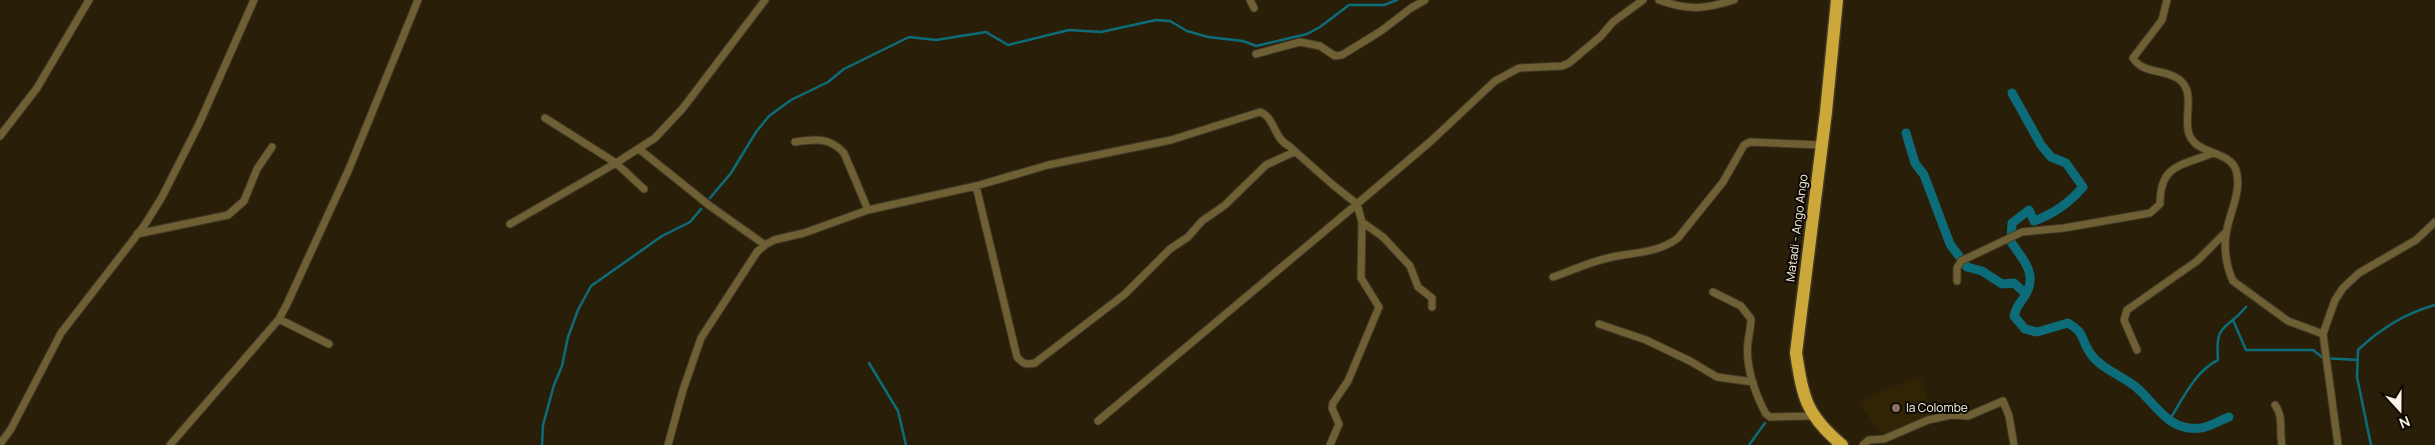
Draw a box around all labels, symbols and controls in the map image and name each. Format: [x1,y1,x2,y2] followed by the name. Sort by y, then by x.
[1781,173,1812,283] street label: Matadi - Ango Ango
[2375,385,2425,435] north arrow
[1906,399,1968,416] place label: la Colombe
[1890,402,1902,414] marker: la Colombe
[2397,412,2413,433] text: N

